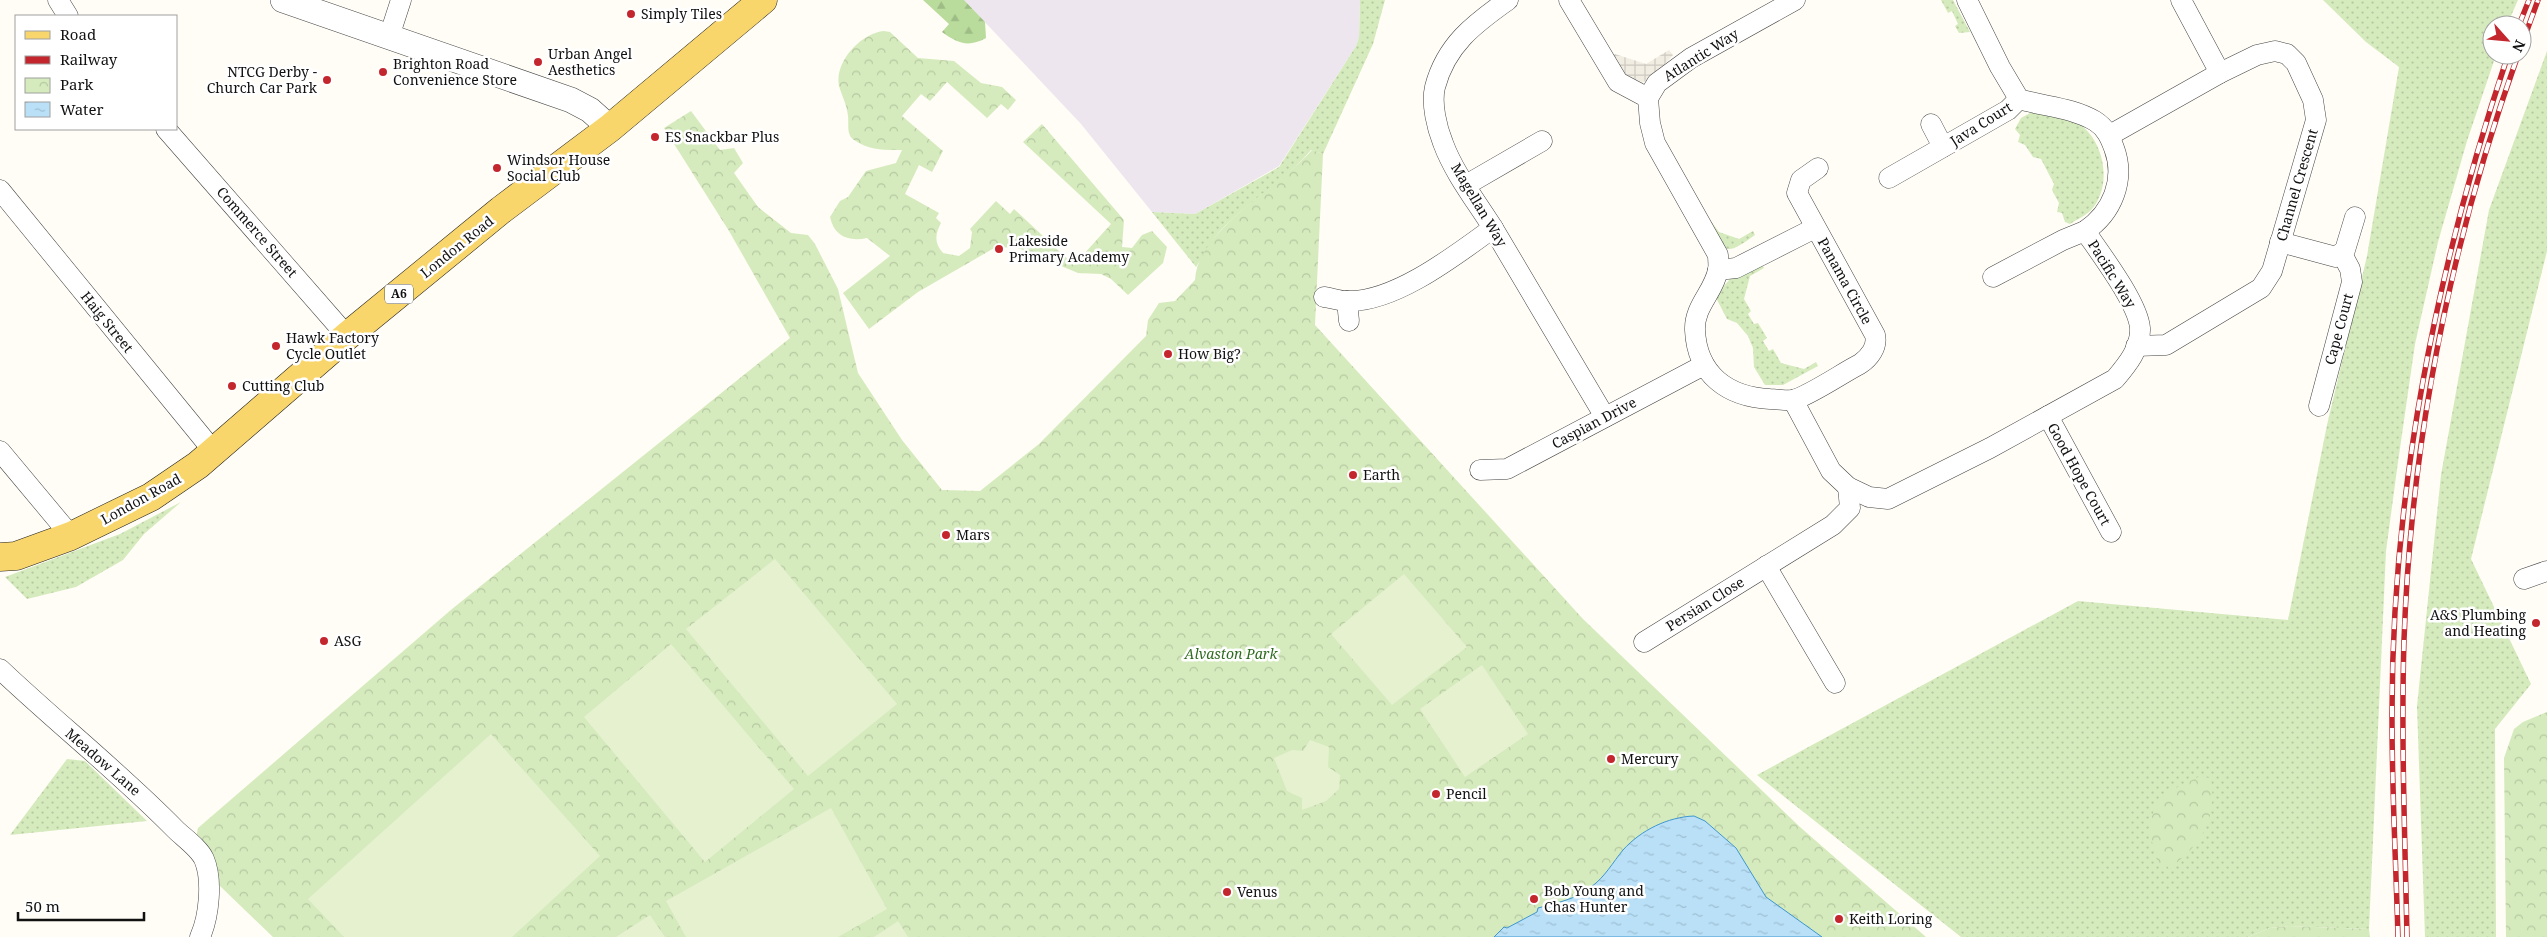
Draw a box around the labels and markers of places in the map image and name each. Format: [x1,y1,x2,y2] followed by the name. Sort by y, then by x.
[641,4,722,23] place label: Simply Tiles
[625,8,637,20] marker: Simply Tiles
[548,44,633,79] place label: Urban Angel Aesthetics
[393,54,517,89] place label: Brighton Road Convenience Store
[532,56,544,68] marker: Urban Angel Aesthetics
[207,62,318,97] place label: NTCG Derby - Church Car Park
[377,66,389,78] marker: Brighton Road Convenience Store
[321,74,333,86] marker: NTCG Derby - Church Car Park
[665,127,779,146] place label: ES Snackbar Plus
[649,131,661,143] marker: ES Snackbar Plus
[507,150,610,185] place label: Windsor House Social Club
[491,162,503,174] marker: Windsor House Social Club
[1009,231,1129,266] place label: Lakeside Primary Academy
[993,243,1005,255] marker: Lakeside Primary Academy
[286,328,379,363] place label: Hawk Factory Cycle Outlet
[270,340,282,352] marker: Hawk Factory Cycle Outlet
[1178,344,1241,363] place label: How Big?
[1162,348,1174,360] marker: How Big?
[242,376,324,395] place label: Cutting Club
[226,380,238,392] marker: Cutting Club
[1363,465,1400,484] place label: Earth
[1347,469,1359,481] marker: Earth
[956,525,990,544] place label: Mars
[940,529,952,541] marker: Mars
[2430,605,2526,640] place label: A&S Plumbing and Heating
[2530,617,2542,629] marker: A&S Plumbing and Heating
[334,631,361,650] place label: ASG
[318,635,330,647] marker: ASG
[1621,749,1679,768] place label: Mercury
[1605,753,1617,765] marker: Mercury
[1446,784,1487,803] place label: Pencil
[1430,788,1442,800] marker: Pencil
[1544,881,1644,916] place label: Bob Young and Chas Hunter
[1237,882,1277,901] place label: Venus
[1221,886,1233,898] marker: Venus
[1528,893,1540,905] marker: Bob Young and Chas Hunter
[1849,909,1933,928] place label: Keith Loring
[1833,913,1845,925] marker: Keith Loring

